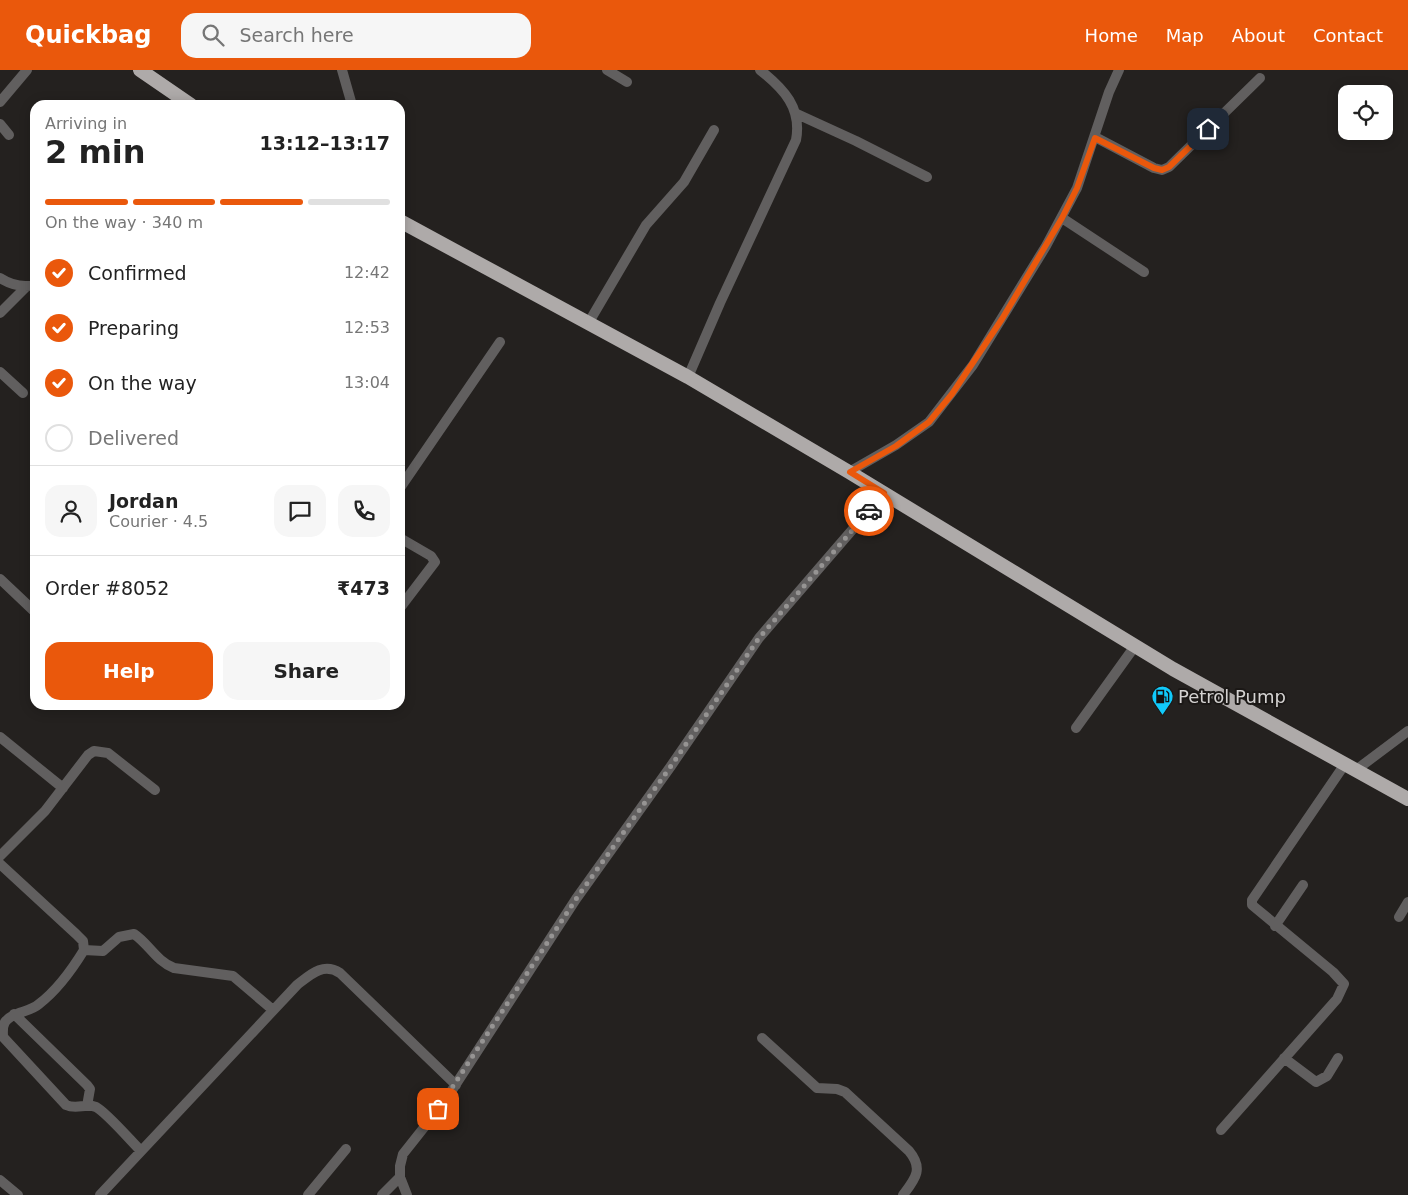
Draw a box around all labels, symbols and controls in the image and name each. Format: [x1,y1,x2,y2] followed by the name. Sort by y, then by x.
[181,13,531,58] search box
[25,21,151,49] text: Quickbag
[199,21,227,49] icon: search
[239,24,354,46] text: Search here
[1085,25,1138,46] text: Home
[1166,25,1204,46] text: Map
[1232,25,1285,46] text: About
[1313,25,1383,46] text: Contact
[1338,85,1393,140] map controls
[1338,85,1393,140] button: locate
[1187,108,1229,150] pin
[45,114,127,133] text: Arriving in
[1194,115,1222,143] icon: home
[260,132,390,154] text: 13:12–13:17
[45,133,146,171] text: 2 min
[45,213,203,232] text: On the way · 340 m
[45,259,73,287] icon: check
[88,262,187,284] text: Confirmed
[344,263,390,282] text: 12:42
[45,314,73,342] icon: check
[88,317,179,339] text: Preparing
[344,318,390,337] text: 12:53
[45,369,73,397] icon: check
[88,372,197,394] text: On the way
[344,373,390,392] text: 13:04
[88,427,179,449] text: Delivered
[45,485,97,537] button: person
[274,485,326,537] button: chat
[338,485,390,537] button: phone
[844,486,894,536] courier
[109,490,178,512] text: Jordan
[855,497,883,525] icon: car
[109,512,208,531] text: Courier · 4.5
[45,577,169,599] text: Order #8052
[337,577,390,599] text: ₹473
[45,642,213,700] button: Help
[223,642,390,700] button: Share
[1150,685,1174,716] fuel station icon: Petrol Pump
[1178,686,1286,707] place label: Petrol Pump
[417,1088,459,1130] pin
[424,1095,452,1123] icon: bag

